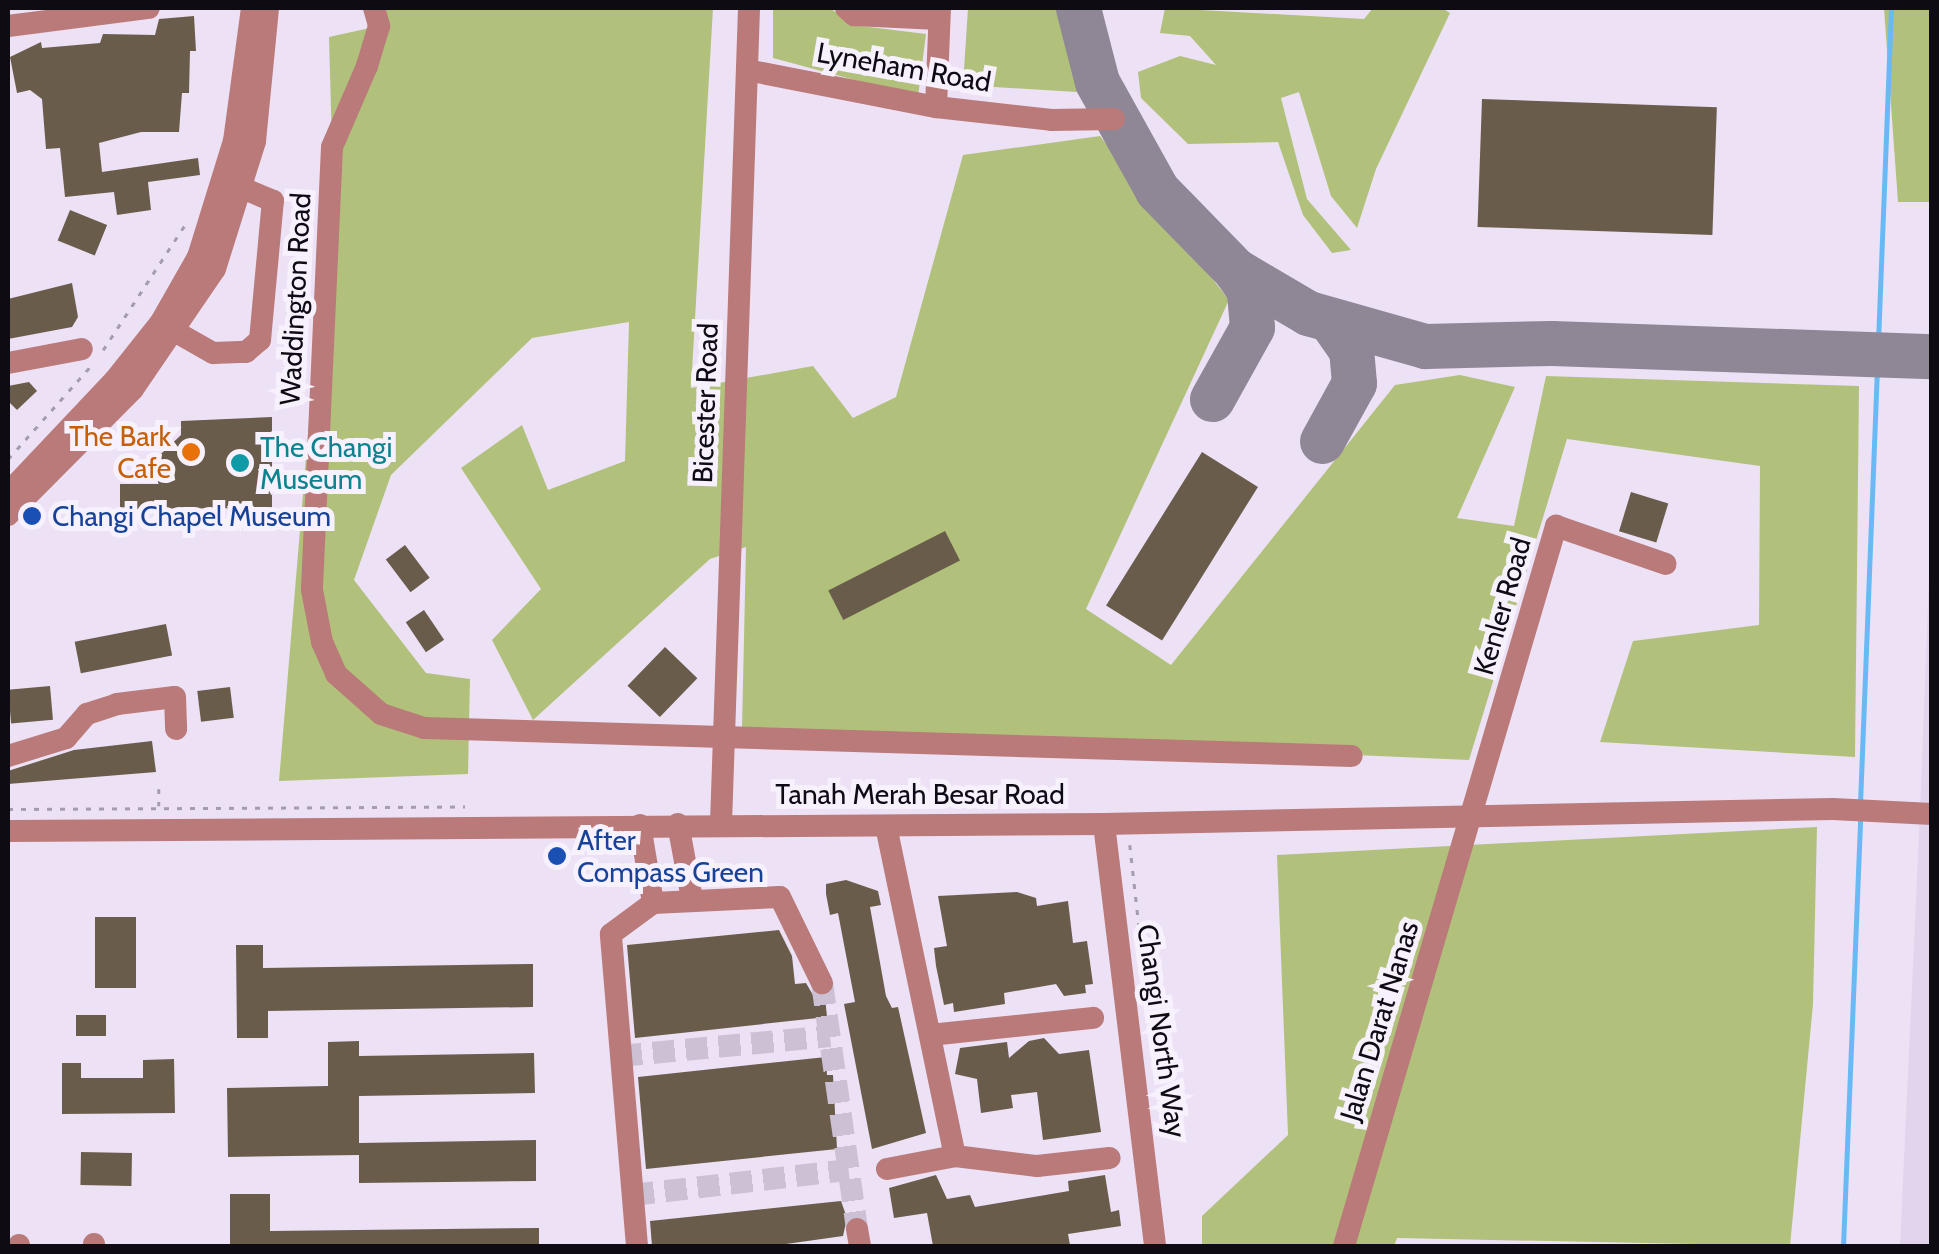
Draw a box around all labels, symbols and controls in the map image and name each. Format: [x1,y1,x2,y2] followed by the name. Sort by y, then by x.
[814,35,994,99] street label: Lyneham Road
[273,192,317,406] street label: Waddington Road
[685,322,725,484] street label: Bicester Road
[69,419,171,485] place label: The Bark Cafe
[260,430,392,496] place label: The Changi Museum
[180,441,202,463] marker: The Bark Cafe
[229,452,251,474] marker: The Changi Museum
[52,499,331,533] place label: Changi Chapel Museum
[21,505,43,527] marker: Changi Chapel Museum
[1466,533,1538,679] street label: Kenler Road
[775,777,1065,811] street label: Tanah Merah Besar Road
[577,823,764,889] place label: After Compass Green
[546,845,568,867] marker: After Compass Green
[1333,917,1425,1125] street label: Jalan Darat Nanas
[1130,922,1194,1140] street label: Changi North Way

